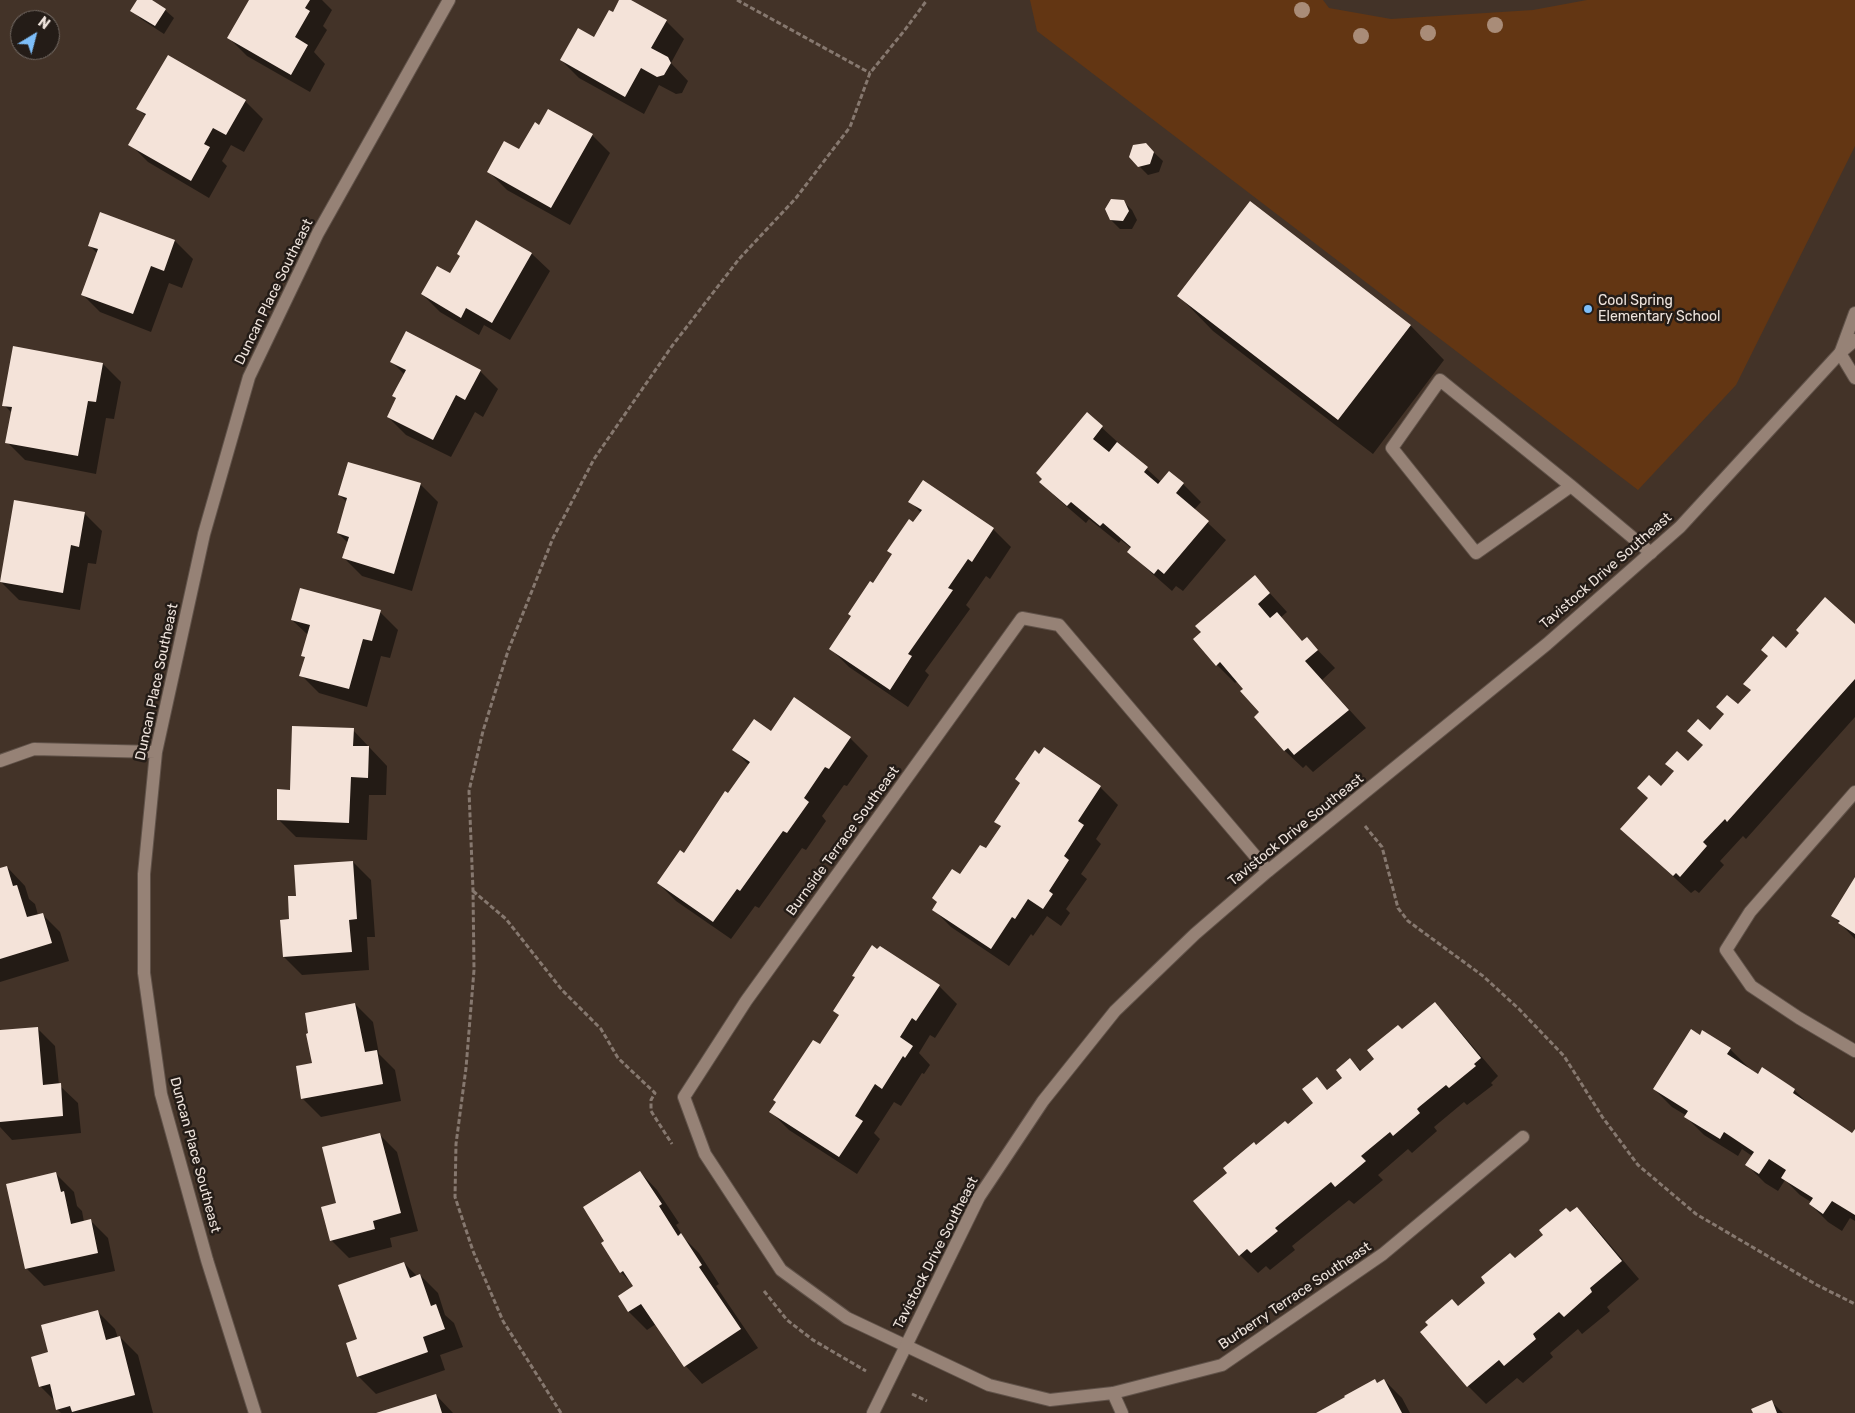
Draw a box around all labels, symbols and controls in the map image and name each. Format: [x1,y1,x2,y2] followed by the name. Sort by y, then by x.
[10,10,60,60] north arrow
[35,14,53,33] text: N
[231,216,317,368] street label: Duncan Place Southeast
[1598,293,1721,326] place label: Cool Spring Elementary School
[1582,303,1594,315] marker: Cool Spring Elementary School
[1537,509,1675,633] street label: Tavistock Drive Southeast
[132,602,182,762] street label: Duncan Place Southeast
[783,763,903,919] street label: Burnside Terrace Southeast
[1225,770,1367,890] street label: Tavistock Drive Southeast
[166,1075,224,1235] street label: Duncan Place Southeast
[890,1174,982,1332] street label: Tavistock Drive Southeast
[1216,1239,1374,1353] street label: Burberry Terrace Southeast

